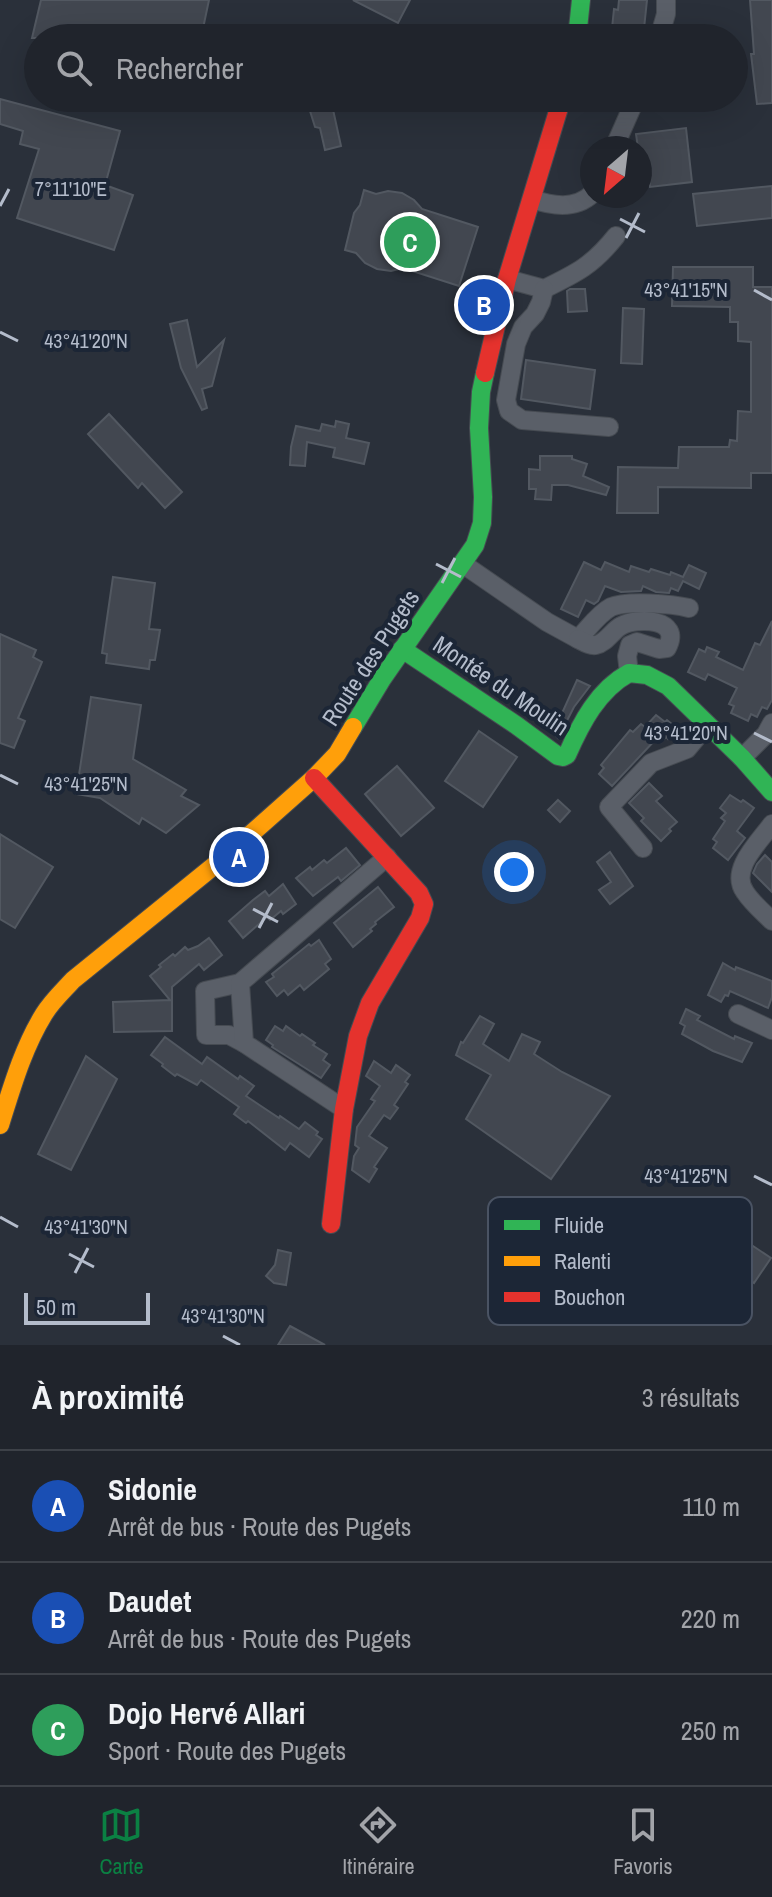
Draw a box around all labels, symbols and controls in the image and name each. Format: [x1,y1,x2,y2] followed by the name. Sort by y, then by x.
[24,24,748,112] search box
[52,46,96,90] icon: search
[116,48,243,88] text: Rechercher
[580,136,652,208] north arrow
[35,175,107,202] text: 7°11'10"E
[384,212,436,272] pin: C
[458,275,510,335] pin: B
[644,276,728,303] text: 43°41'15"N
[44,327,128,354] text: 43°41'20"N
[314,583,426,732] street label: Route des Pugets
[427,628,576,742] street label: Montée du Moulin
[644,719,728,746] text: 43°41'20"N
[44,770,128,797] text: 43°41'25"N
[213,827,265,887] pin: A
[494,852,534,892] your location
[644,1162,728,1189] text: 43°41'25"N
[488,1197,752,1325] legend
[554,1210,604,1240] text: Fluide
[44,1213,128,1240] text: 43°41'30"N
[554,1246,611,1276] text: Ralenti
[554,1282,625,1312] text: Bouchon
[24,1289,150,1325] scale bar
[36,1292,76,1322] text: 50 m
[181,1302,265,1329] text: 43°41'30"N
[32,1374,184,1420] text: À proximité
[642,1380,740,1415] text: 3 résultats
[108,1469,197,1509] text: Sidonie
[50,1489,66,1524] text: A
[682,1489,740,1524] text: 110 m
[108,1509,411,1544] text: Arrêt de bus · Route des Pugets
[108,1581,191,1621] text: Daudet
[50,1601,66,1636] text: B
[681,1601,740,1636] text: 220 m
[108,1621,411,1656] text: Arrêt de bus · Route des Pugets
[108,1693,305,1733] text: Dojo Hervé Allari
[50,1713,66,1748] text: C
[681,1713,740,1748] text: 250 m
[108,1733,346,1768] text: Sport · Route des Pugets
[99,1803,144,1881] tab: Carte
[342,1803,415,1881] tab: Itinéraire
[613,1803,673,1881] tab: Favoris

